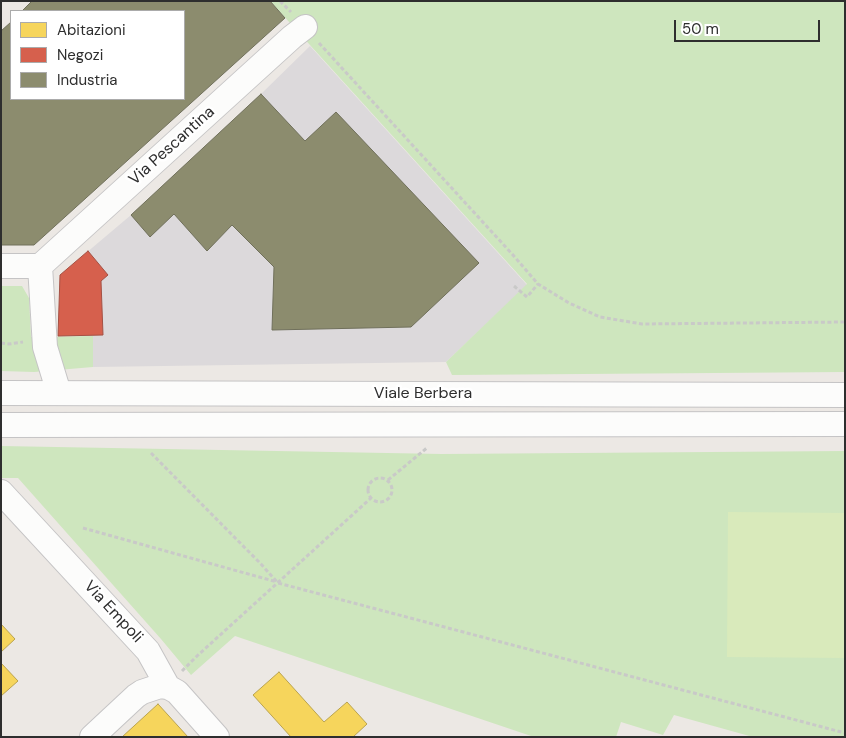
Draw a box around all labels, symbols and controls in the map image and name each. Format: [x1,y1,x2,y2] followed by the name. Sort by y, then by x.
[10,10,185,100] legend
[676,10,822,42] scale bar
[682,19,719,39] text: 50 m
[57,20,126,40] text: Abitazioni
[57,45,103,65] text: Negozi
[57,70,118,90] text: Industria
[125,103,219,189] street label: Via Pescantina
[374,384,472,404] street label: Viale Berbera
[79,577,147,647] street label: Via Empoli

